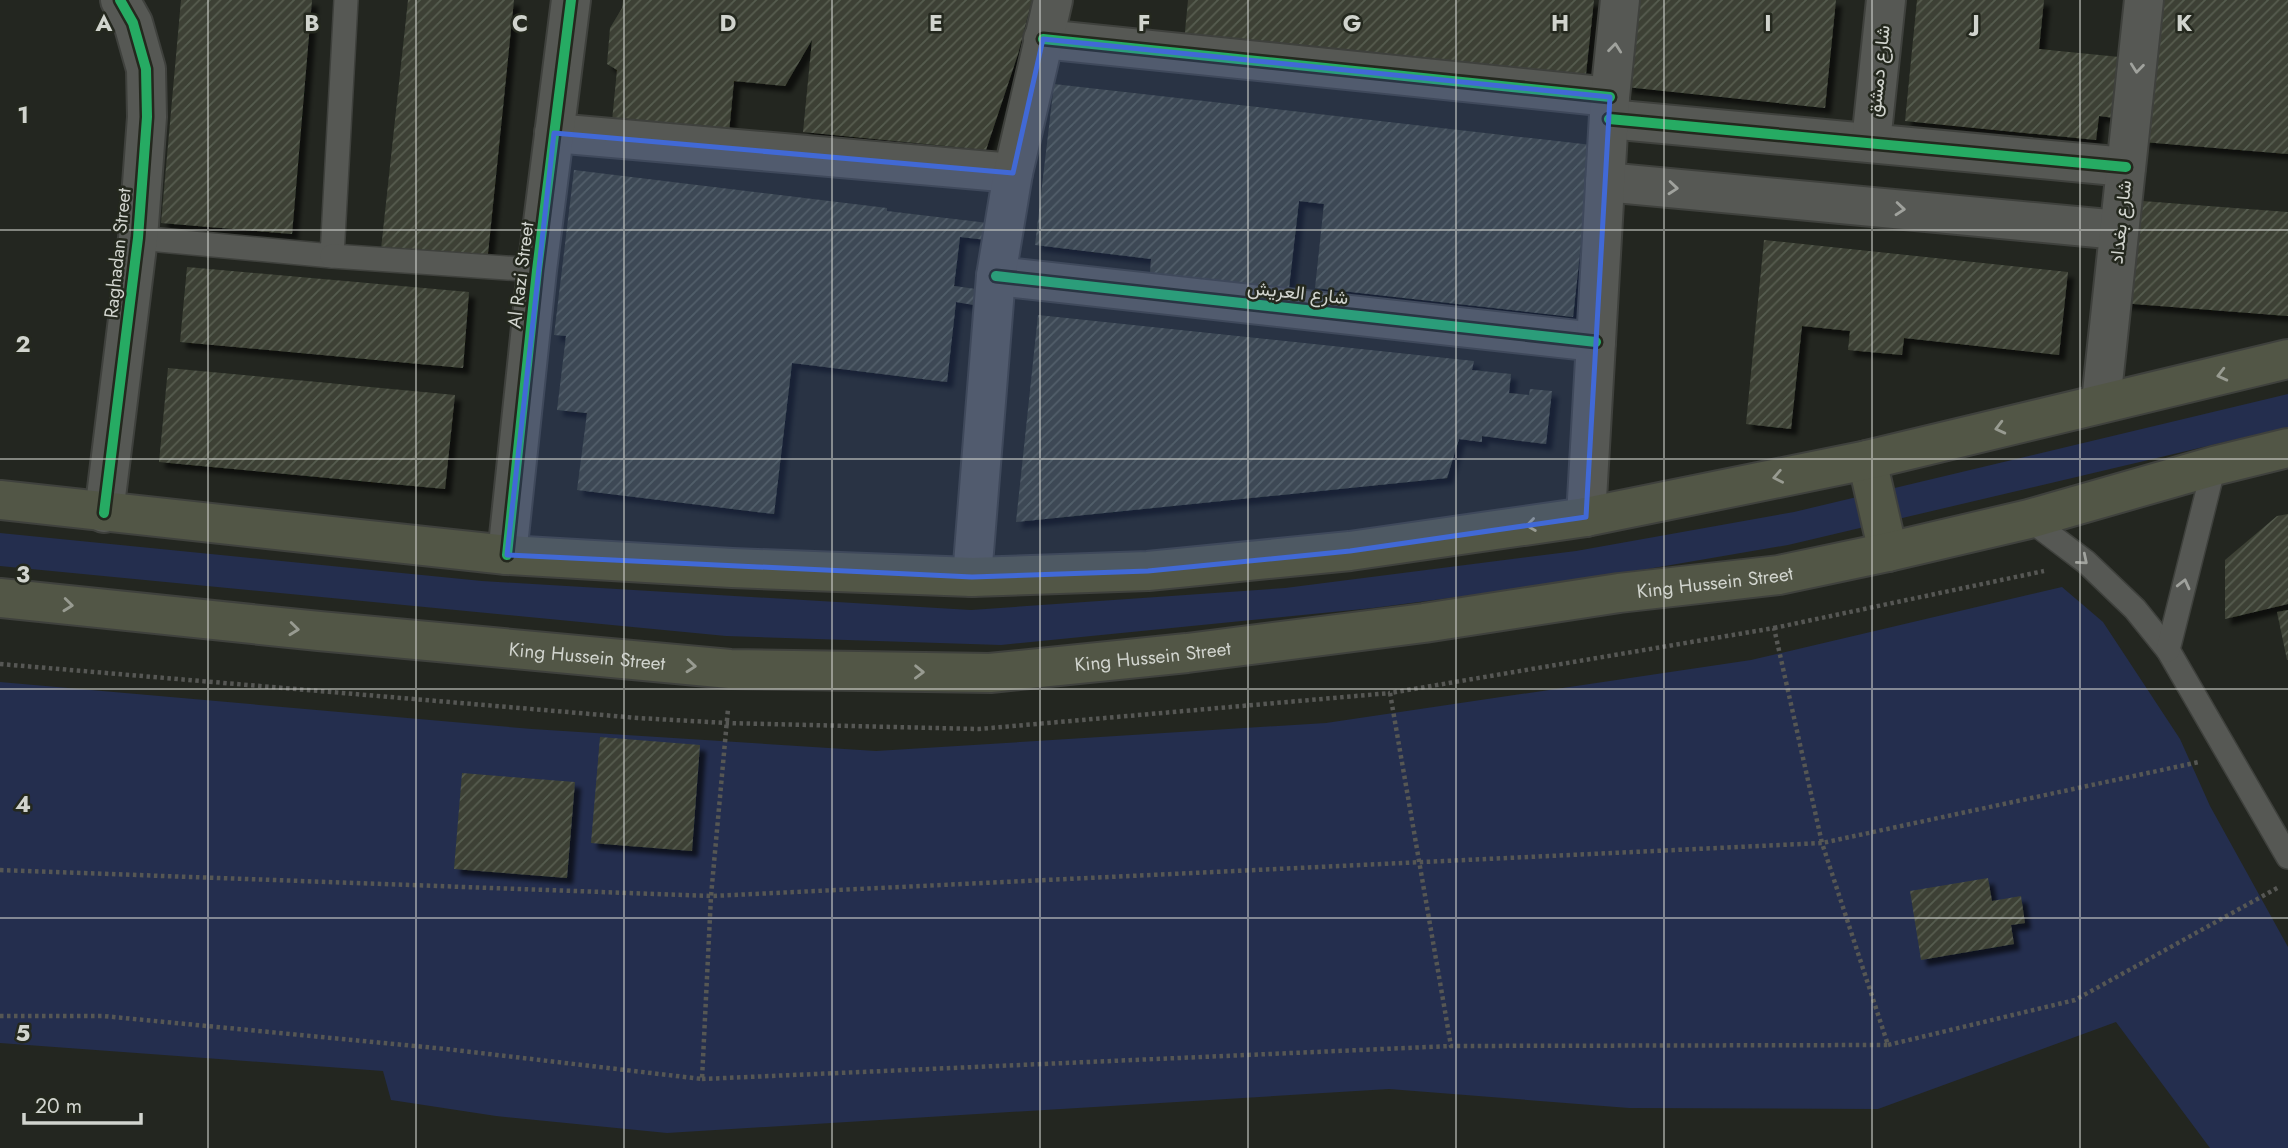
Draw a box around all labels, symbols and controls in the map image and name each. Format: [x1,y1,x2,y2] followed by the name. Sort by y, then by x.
[95,6,113,40] text: A
[304,6,320,40] text: B
[512,6,528,40] text: C
[720,6,737,40] text: D
[929,6,943,40] text: E
[1138,6,1150,40] text: F
[1343,6,1361,40] text: G
[1551,6,1569,40] text: H
[1764,6,1772,40] text: I
[1968,6,1980,40] text: J
[2176,6,2193,40] text: K
[1860,24,1897,118] street label: شارع دمشق
[1607,43,1622,54] one-way arrow
[2129,62,2144,74] one-way arrow
[17,98,29,132] text: 1
[2103,179,2138,265] street label: شارع بغداد
[1668,180,1679,195] one-way arrow
[97,186,138,319] street label: Raghadan Street
[1895,201,1906,216] one-way arrow
[501,220,540,330] street label: Al Razi Street
[1246,274,1350,311] street label: شارع العريش
[15,327,31,361] text: 2
[2216,367,2228,381] one-way arrow
[1995,420,2007,434] one-way arrow
[1772,468,1784,483] one-way arrow
[1525,517,1537,532] one-way arrow
[2075,552,2088,564] one-way arrow
[16,557,30,591] text: 3
[1635,559,1796,605] street label: King Hussein Street
[2176,578,2190,590] one-way arrow
[62,598,74,613] one-way arrow
[288,621,300,636] one-way arrow
[1073,635,1233,678] street label: King Hussein Street
[508,636,667,677] street label: King Hussein Street
[686,658,697,673] one-way arrow
[914,664,925,680] one-way arrow
[15,787,31,821] text: 4
[16,1016,30,1050] text: 5
[24,1082,142,1126] scale bar
[35,1091,82,1121] text: 20 m

